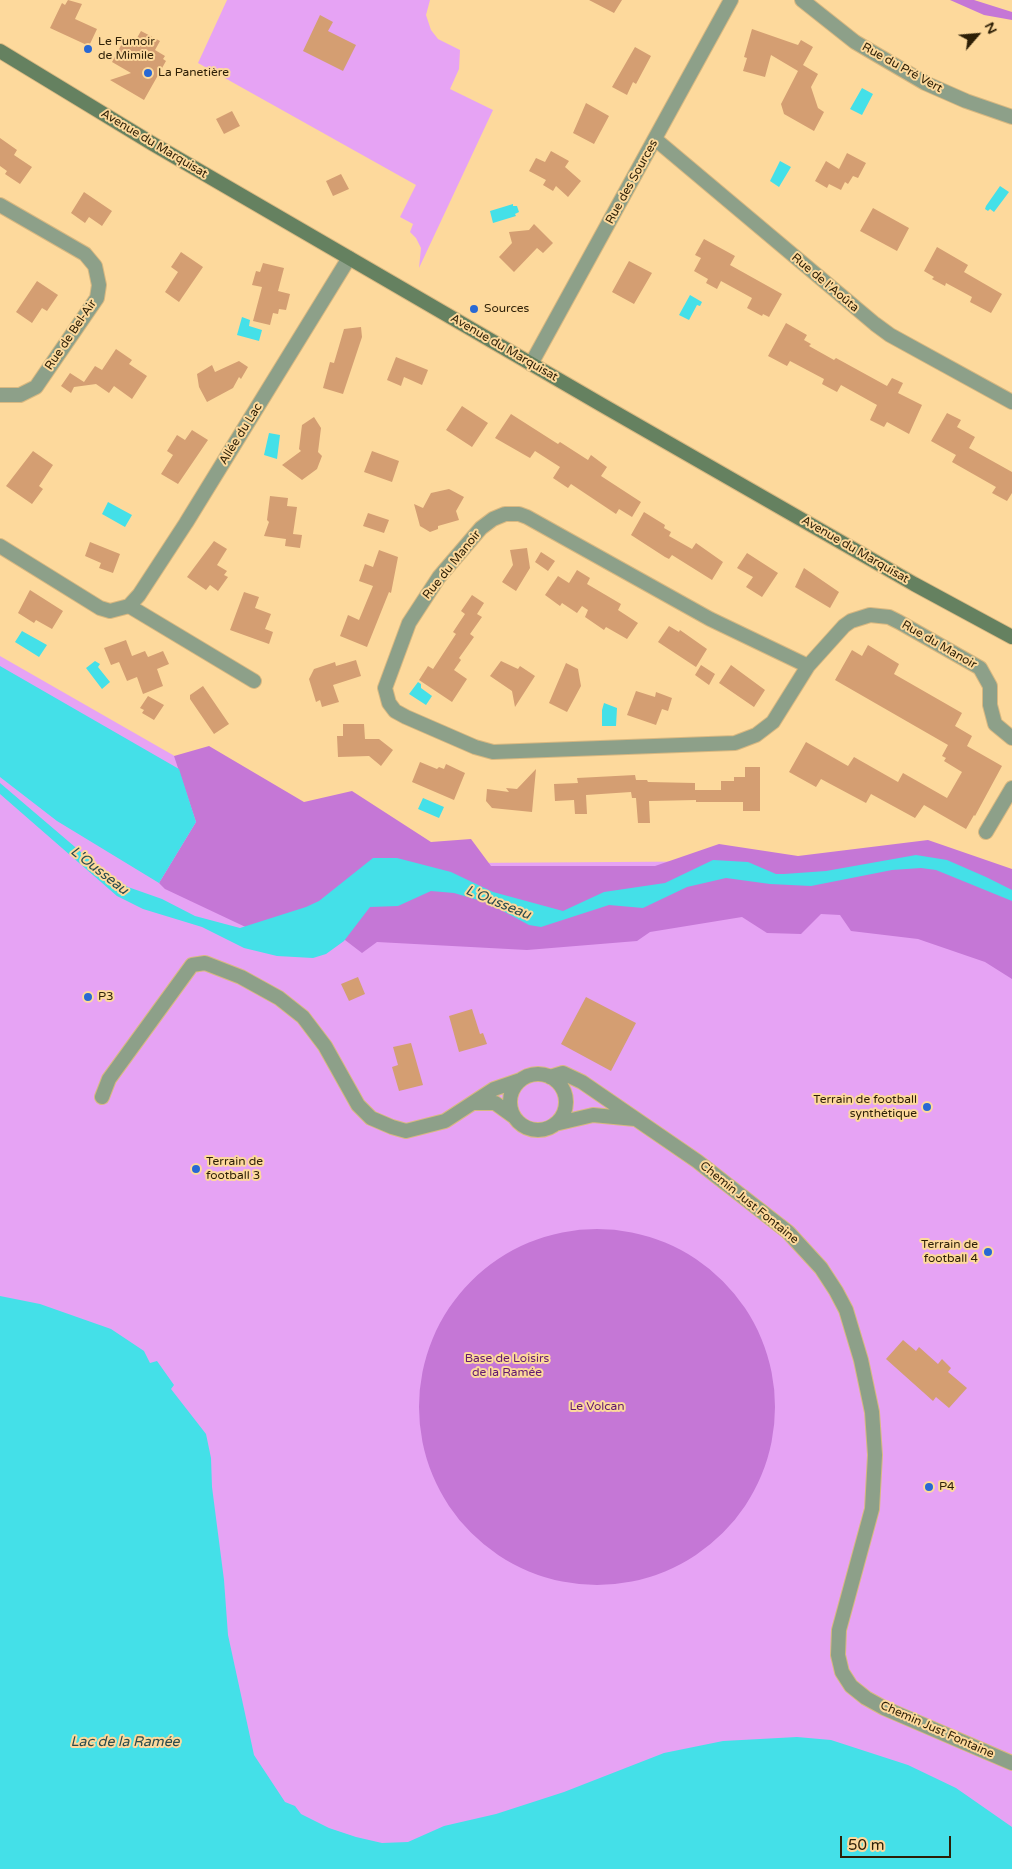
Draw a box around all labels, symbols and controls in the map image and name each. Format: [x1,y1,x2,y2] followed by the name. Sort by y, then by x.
[952,10,1002,60] north arrow
[981,19,1001,37] text: N
[98,35,155,63] place label: Le Fumoir de Mimile
[859,40,945,96] street label: Rue du Pré Vert
[82,43,94,55] marker: Le Fumoir de Mimile
[158,66,229,80] place label: La Panetière
[142,67,154,79] marker: La Panetière
[98,107,210,181] street label: Avenue du Marquisat
[603,137,661,227] street label: Rue des Sources
[788,251,862,315] street label: Rue de l'Aoûta
[42,297,100,373] street label: Rue de Bel-Air
[484,302,529,316] place label: Sources
[468,303,480,315] marker: Sources
[448,311,560,385] street label: Avenue du Marquisat
[216,401,266,467] street label: Allée du Lac
[799,513,911,587] street label: Avenue du Marquisat
[420,528,484,602] street label: Rue du Manoir
[899,618,979,672] street label: Rue du Manoir
[67,843,131,899] water label: L'Ousseau
[463,882,533,924] water label: L'Ousseau
[98,990,114,1004] place label: P3
[82,991,94,1003] marker: P3
[813,1093,917,1121] place label: Terrain de football synthétique
[921,1101,933,1113] marker: Terrain de football synthétique
[206,1155,263,1183] place label: Terrain de football 3
[697,1159,801,1247] street label: Chemin Just Fontaine
[190,1163,202,1175] marker: Terrain de football 3
[921,1238,978,1266] place label: Terrain de football 4
[982,1246,994,1258] marker: Terrain de football 4
[465,1352,549,1380] park label: Base de Loisirs de la Ramée
[569,1400,625,1414] park label: Le Volcan
[939,1480,955,1494] place label: P4
[923,1481,935,1493] marker: P4
[878,1698,996,1762] street label: Chemin Just Fontaine
[71,1734,179,1750] water label: Lac de la Ramée
[842,1826,953,1858] scale bar
[848,1836,885,1854] text: 50 m

